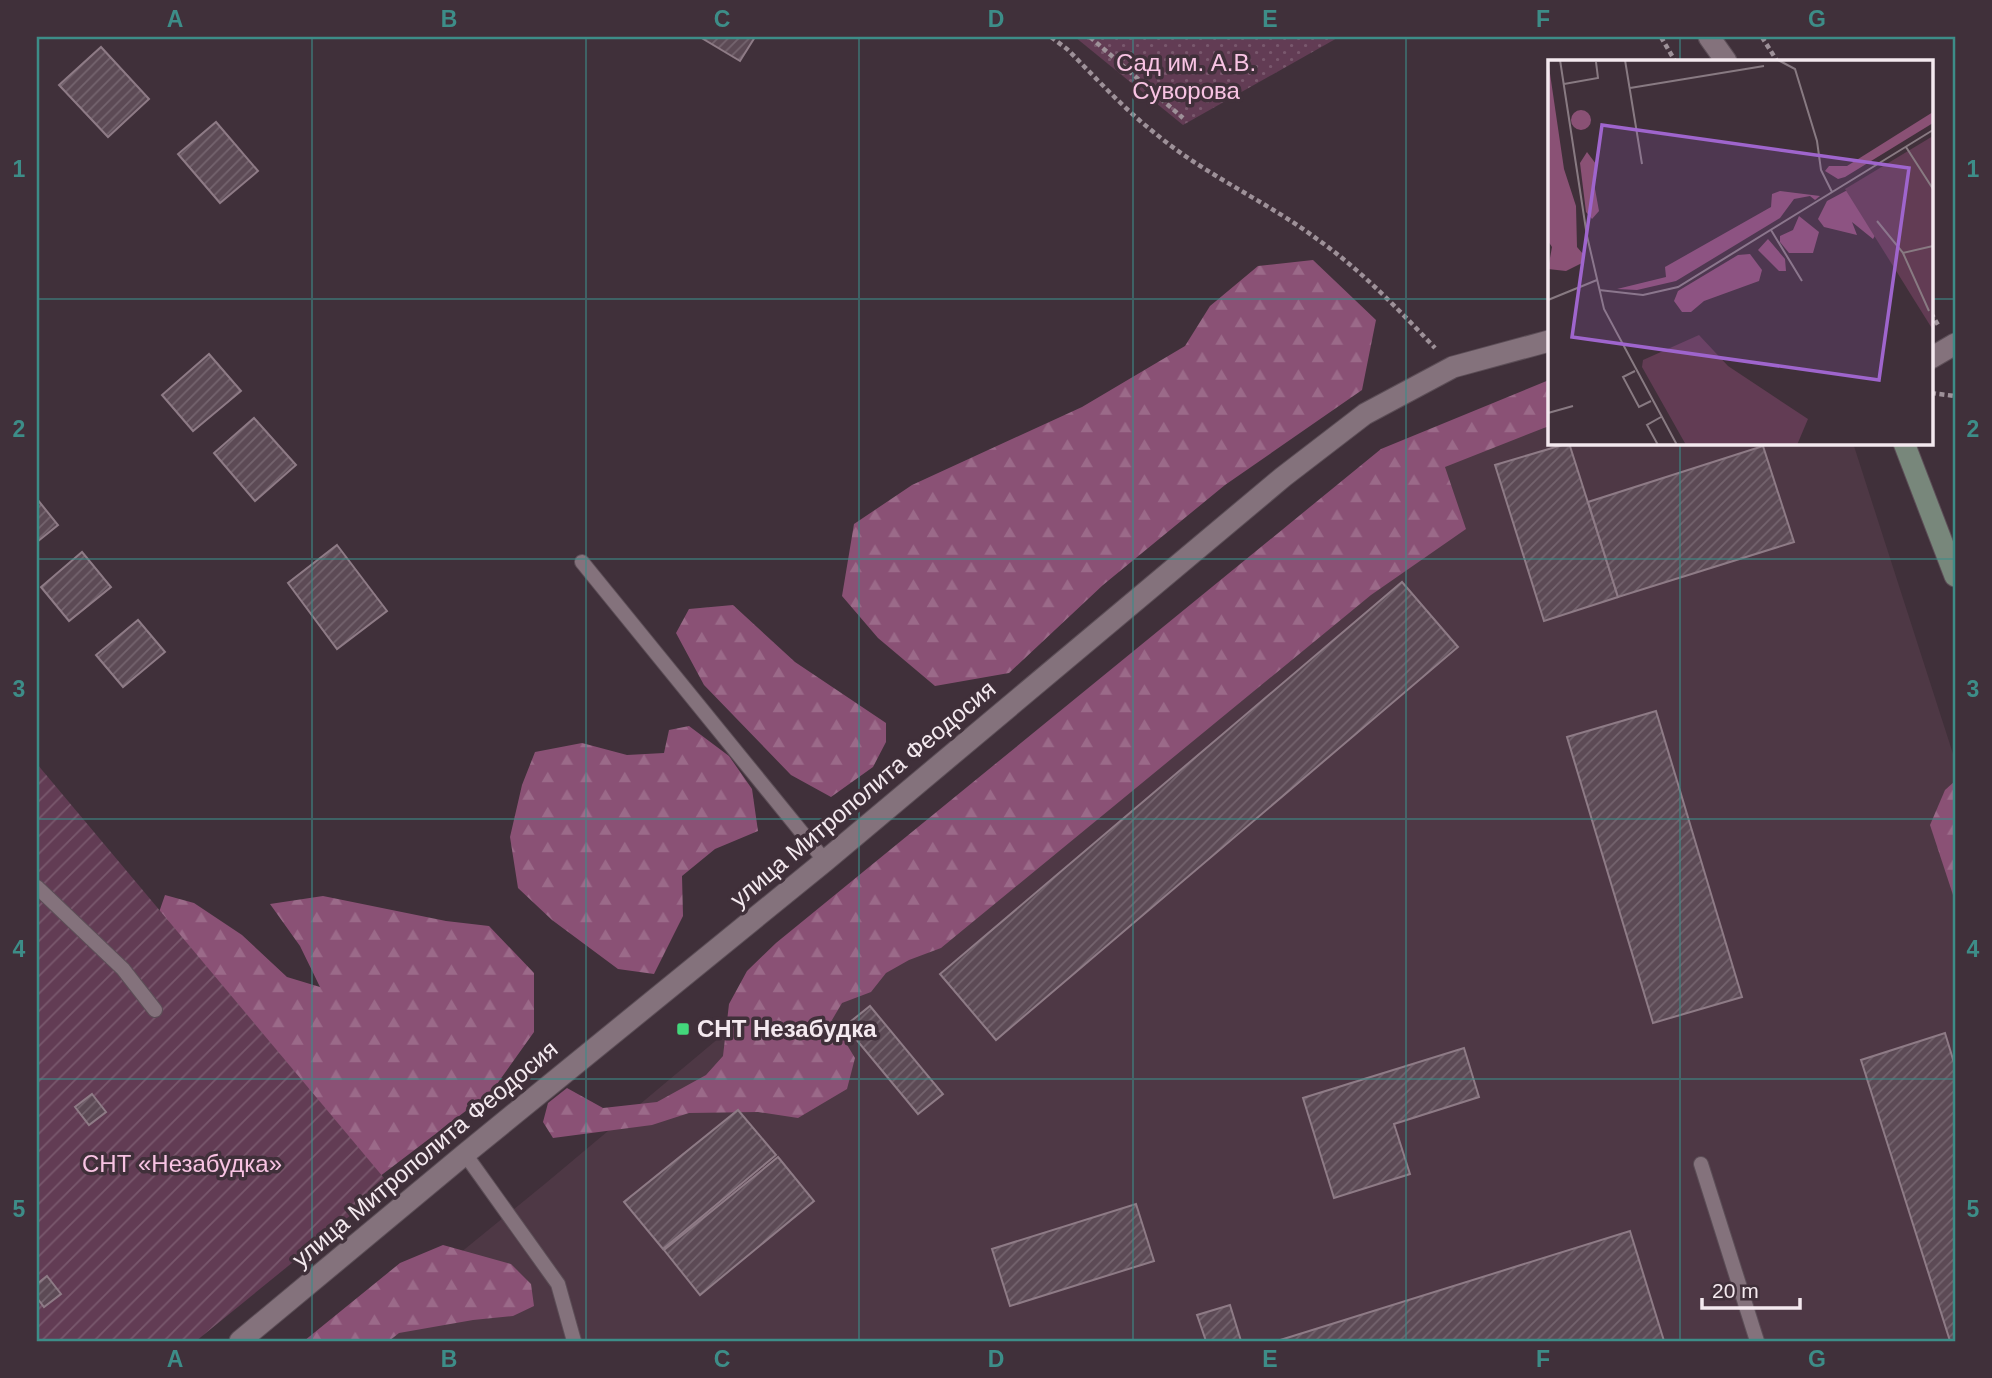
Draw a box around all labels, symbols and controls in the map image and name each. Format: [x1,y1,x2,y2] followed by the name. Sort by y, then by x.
[167,6,183,32] text: A
[441,6,457,32] text: B
[714,6,730,32] text: C
[988,6,1004,32] text: D
[1262,6,1278,32] text: E
[1536,6,1550,32] text: F
[1808,6,1826,32] text: G
[1116,49,1256,104] park label: Сад им. А.В. Суворова
[1548,60,1932,444] inset map
[13,156,26,182] text: 1
[1967,156,1980,182] text: 1
[13,416,25,442] text: 2
[1967,416,1979,442] text: 2
[725,675,1001,913] street label: улица Митрополита Феодосия
[13,676,25,702] text: 3
[1967,676,1979,702] text: 3
[13,936,26,962] text: 4
[1967,936,1980,962] text: 4
[697,1015,877,1042] place label: СНТ Незабудка
[675,1021,691,1037] marker: СНТ Незабудка
[287,1035,563,1273] street label: улица Митрополита Феодосия
[82,1150,282,1177] park label: СНТ «Незабудка»
[13,1196,26,1222] text: 5
[1967,1196,1980,1222] text: 5
[1702,1266,1800,1310] scale bar
[1712,1279,1759,1302] text: 20 m
[167,1346,183,1372] text: A
[441,1346,457,1372] text: B
[714,1346,730,1372] text: C
[988,1346,1004,1372] text: D
[1262,1346,1278,1372] text: E
[1536,1346,1550,1372] text: F
[1808,1346,1826,1372] text: G

